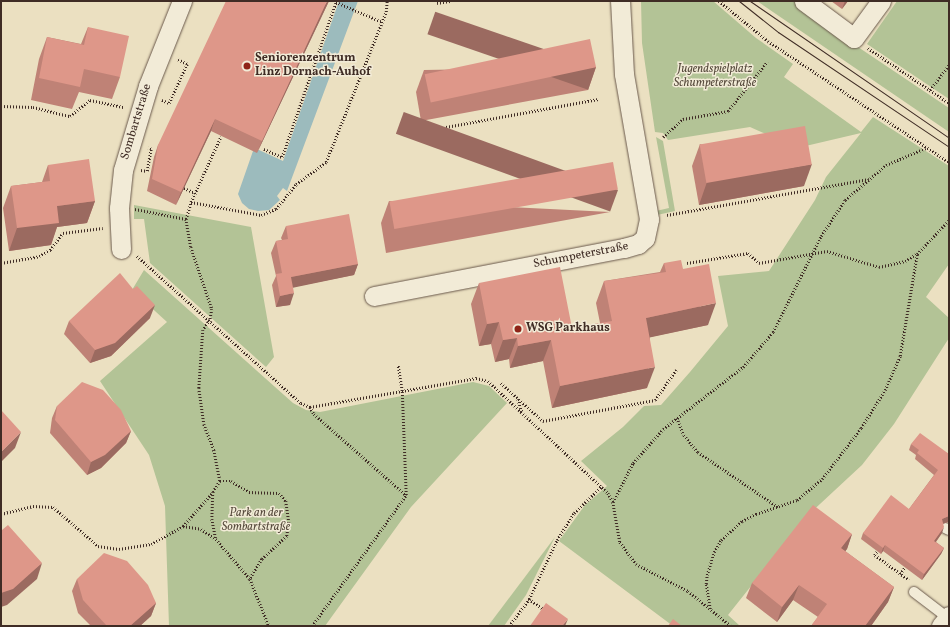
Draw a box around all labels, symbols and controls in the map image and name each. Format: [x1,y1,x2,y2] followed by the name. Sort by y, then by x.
[255,52,371,80] place label: Seniorenzentrum Linz Dornach-Auhof
[242,61,252,71] marker: Seniorenzentrum Linz Dornach-Auhof
[674,63,756,91] park label: Jugendspielplatz Schumpeterstraße
[119,82,155,162] street label: Sombartstraße
[532,240,630,272] street label: Schumpeterstraße
[526,322,610,336] place label: WSG Parkhaus
[513,324,523,334] marker: WSG Parkhaus
[222,507,290,535] park label: Park an der Sombartstraße

